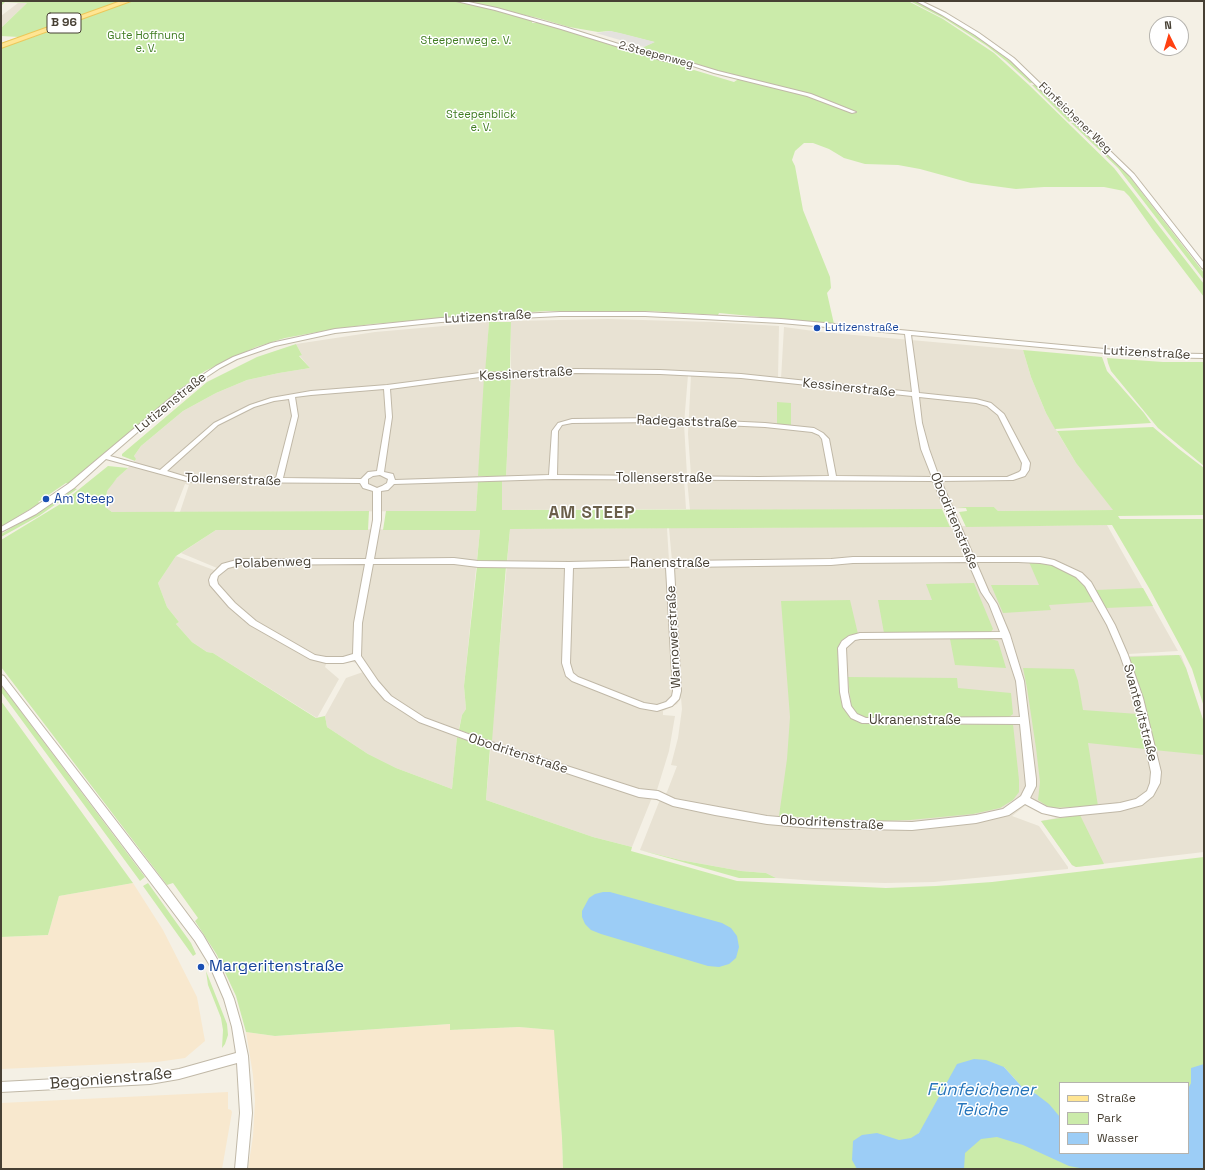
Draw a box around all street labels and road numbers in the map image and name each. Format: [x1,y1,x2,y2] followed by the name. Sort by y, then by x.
[47,13,81,33] road number: B 96
[617,39,695,71] street label: 2.Steepenweg
[1036,80,1114,156] street label: Fünfeichener Weg
[444,307,532,327] street label: Lutizenstraße
[1103,343,1191,363] street label: Lutizenstraße
[479,364,573,384] street label: Kessinerstraße
[132,370,210,436] street label: Lutizenstraße
[802,375,896,401] street label: Kessinerstraße
[636,412,738,432] street label: Radegaststraße
[616,470,712,486] street label: Tollenserstraße
[927,470,981,572] street label: Obodritenstraße
[185,471,281,489] street label: Tollenserstraße
[234,554,312,572] street label: Polabenweg
[630,555,710,571] street label: Ranenstraße
[664,585,684,689] street label: Warnowerstraße
[1120,663,1160,763] street label: Svantevitstraße
[869,712,961,728] street label: Ukranenstraße
[466,731,570,777] street label: Obodritenstraße
[780,812,884,834] street label: Obodritenstraße
[49,1064,173,1094] street label: Begonienstraße

